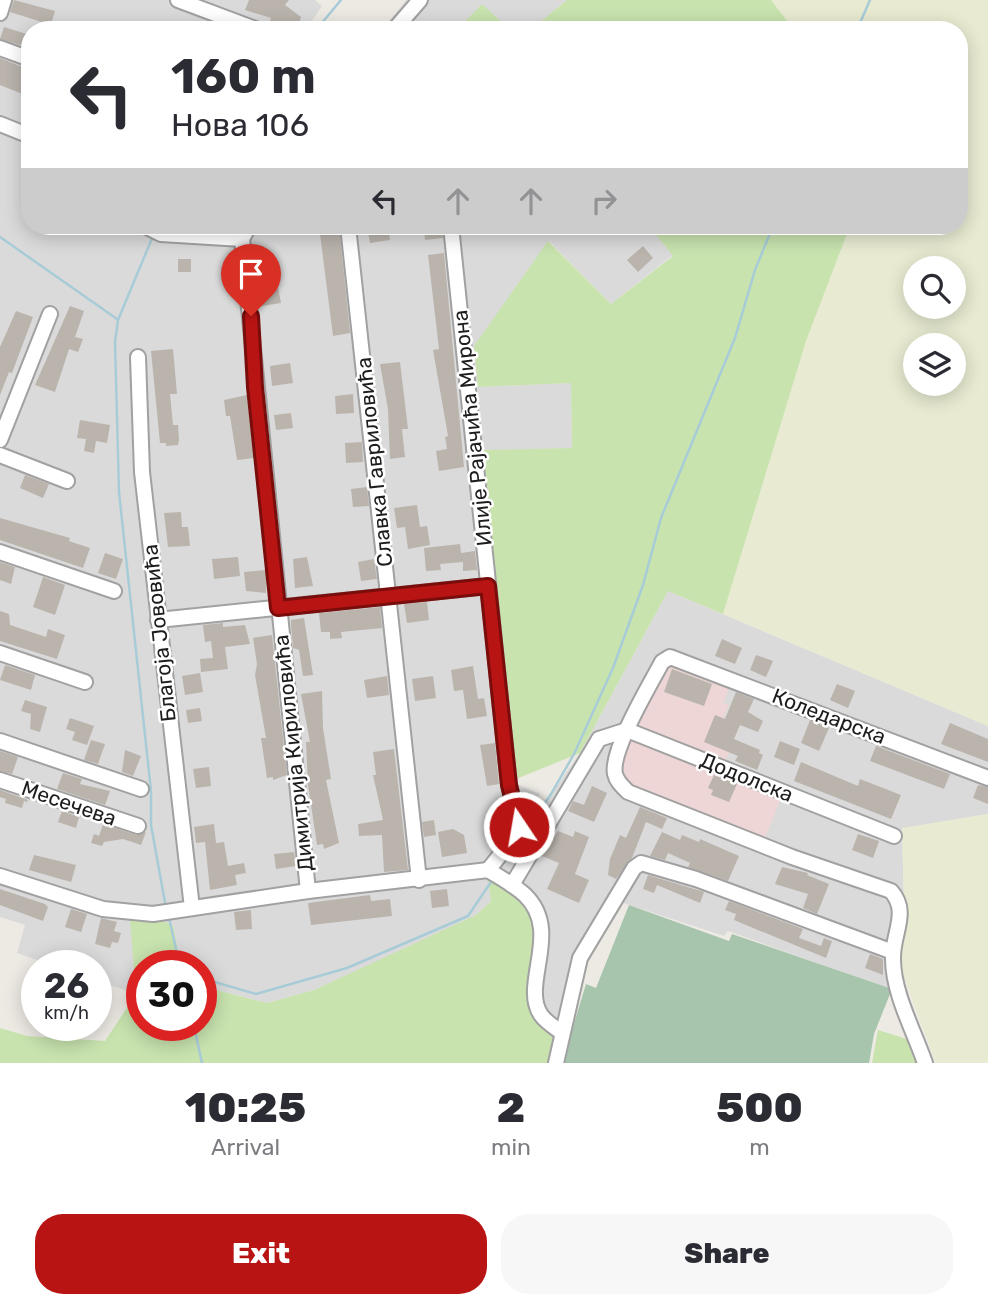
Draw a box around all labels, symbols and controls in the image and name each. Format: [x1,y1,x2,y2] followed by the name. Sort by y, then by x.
[171,47,316,105] text: 160 m
[56,49,147,140] icon: left
[171,106,309,144] text: Нова 106
[366,182,404,220] icon: left
[439,182,477,220] icon: ahead
[512,182,550,220] icon: ahead
[585,182,623,220] icon: right
[221,244,281,316] pin
[232,255,270,293] icon: arrive
[903,256,966,396] map controls
[903,256,966,319] button: search
[447,309,497,547] street label: Илије Рајачића Мирона
[903,333,966,396] button: layers
[351,356,397,568] street label: Славка Гавриловића
[137,543,181,723] street label: Благоја Јововића
[268,633,318,873] street label: Димитрија Кириловића
[769,683,889,749] street label: Коледарска
[697,747,797,807] street label: Додолска
[18,775,120,831] street label: Месечева
[482,790,556,864] position arrow
[126,950,217,1041] speed limit sign: 30
[44,965,89,1007] text: 26
[44,1002,89,1024] text: km/h
[185,1083,306,1133] text: 10:25
[497,1083,525,1133] text: 2
[716,1083,803,1133] text: 500
[211,1133,280,1161] text: Arrival
[491,1133,531,1161] text: min
[749,1133,770,1161] text: m
[35,1214,487,1294] button: Exit
[501,1214,953,1294] button: Share

